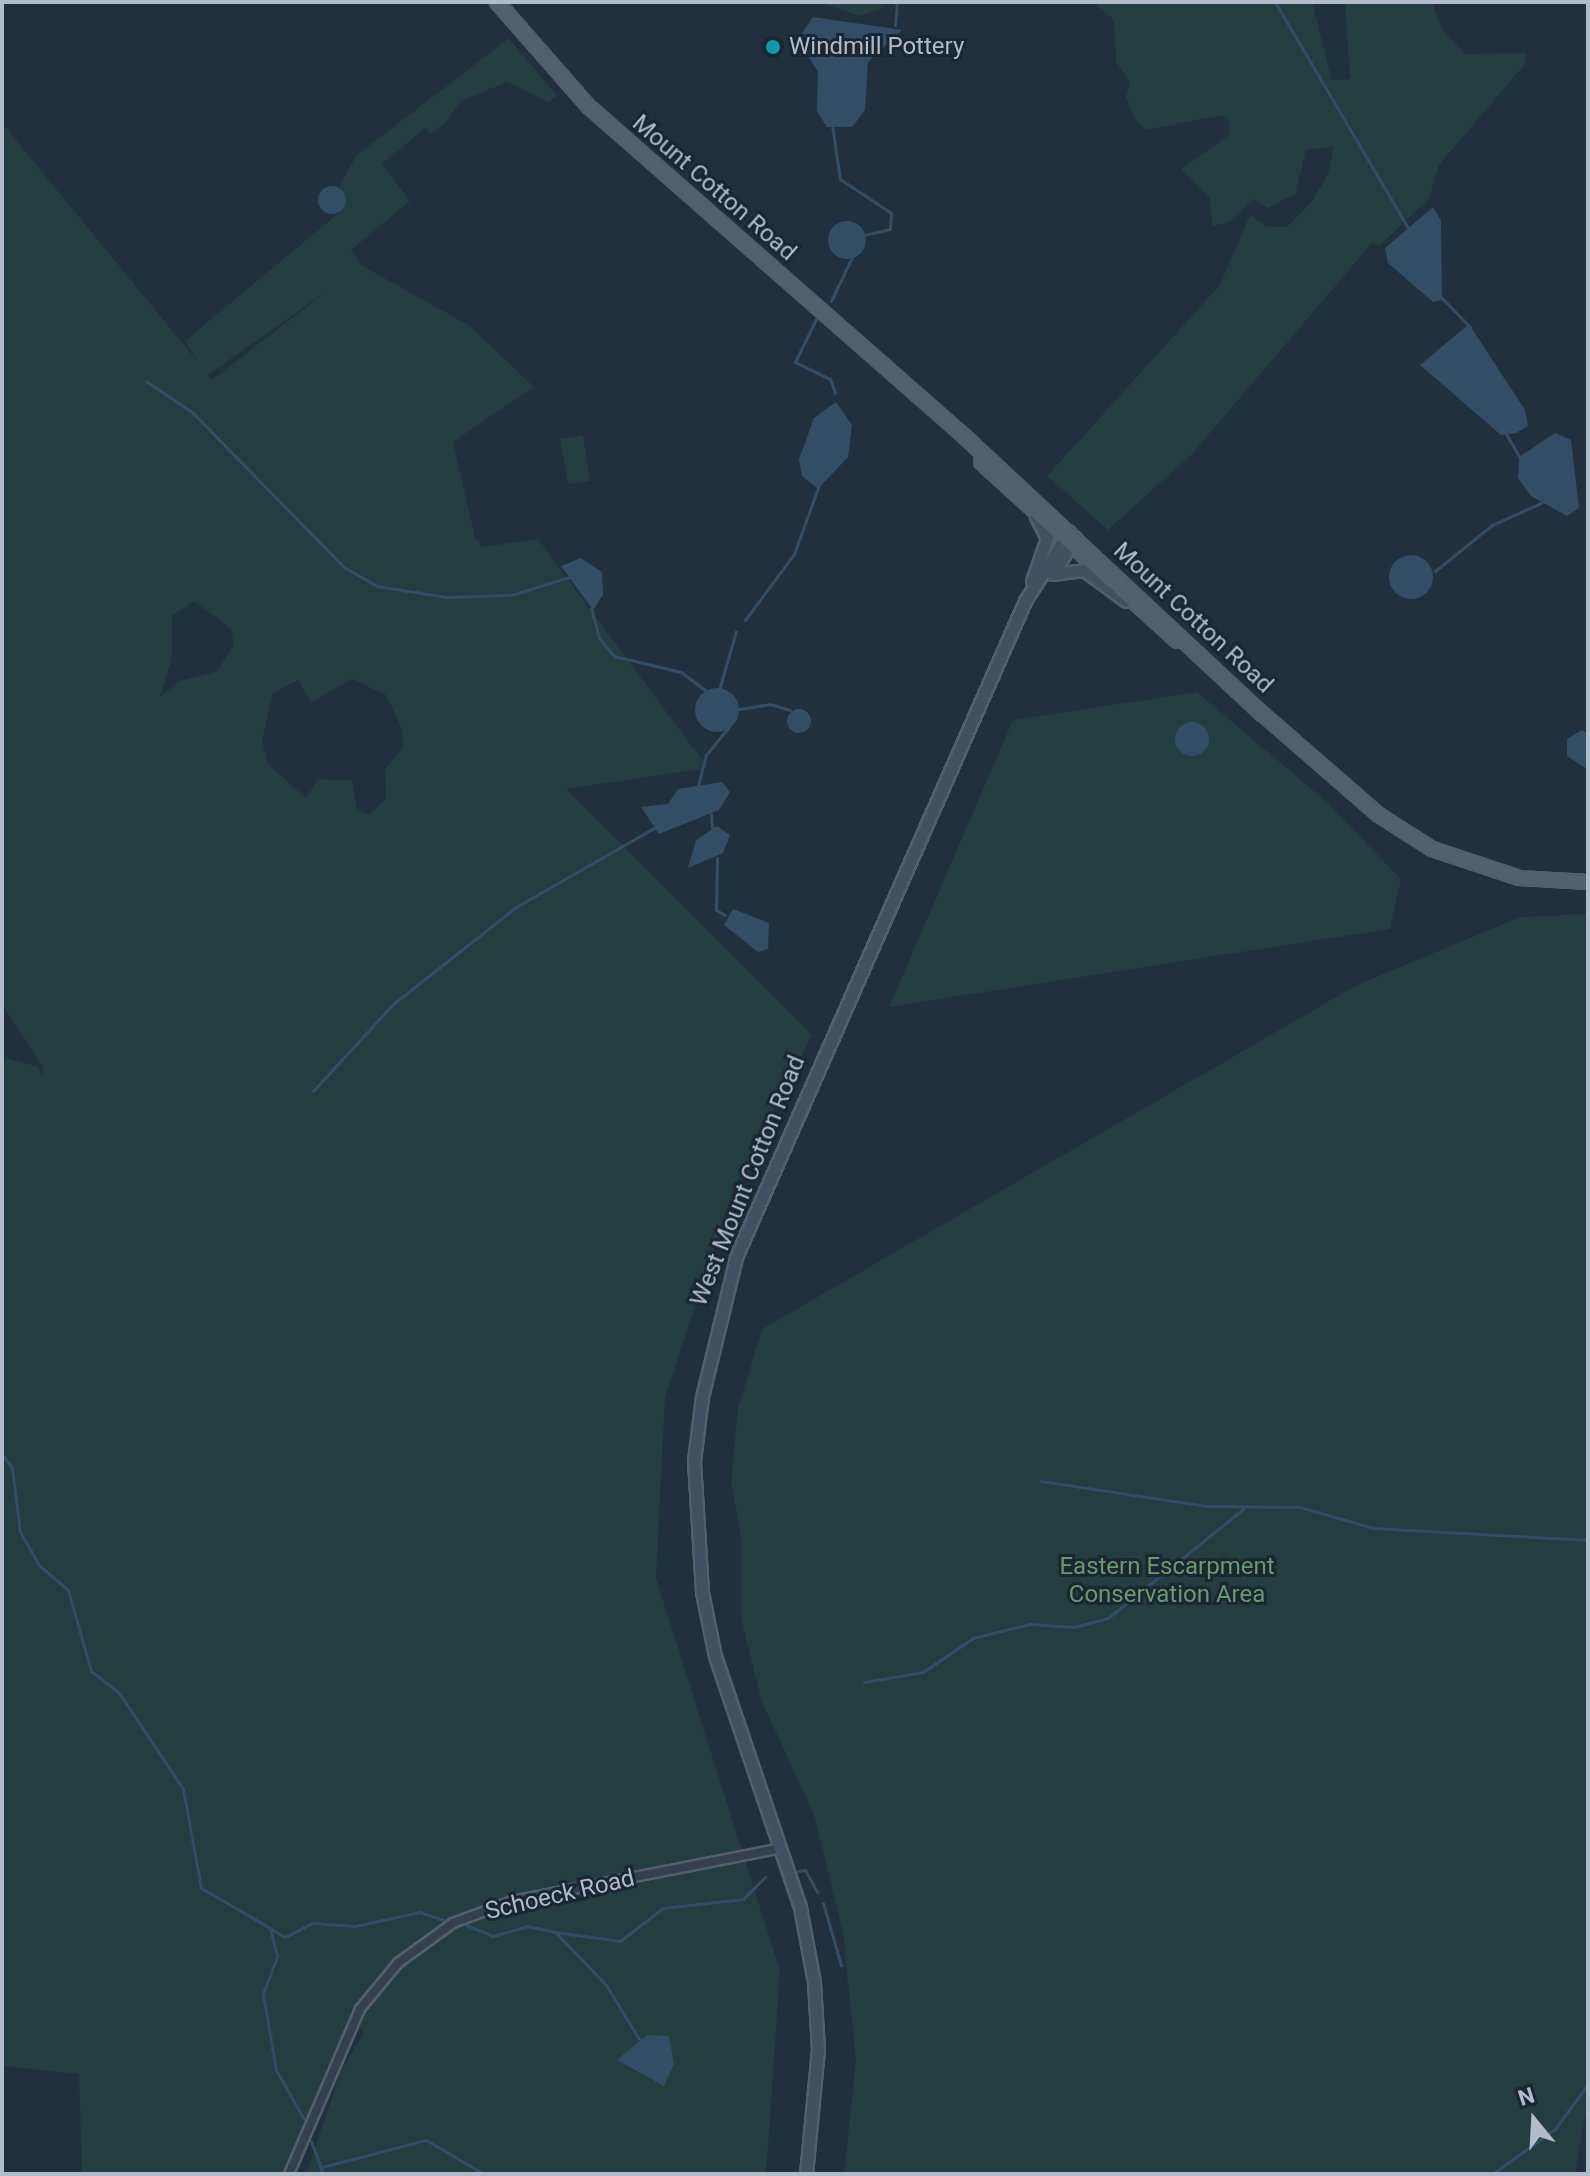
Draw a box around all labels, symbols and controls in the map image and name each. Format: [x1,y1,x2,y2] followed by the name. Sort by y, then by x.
[789,33,964,61] place label: Windmill Pottery
[764,38,782,56] marker: Windmill Pottery
[626,109,802,267] street label: Mount Cotton Road
[1107,537,1279,699] street label: Mount Cotton Road
[685,1052,811,1310] street label: West Mount Cotton Road
[1059,1553,1275,1609] park label: Eastern Escarpment Conservation Area
[483,1864,637,1926] street label: Schoeck Road
[1494,2080,1574,2160] north arrow
[1515,2082,1538,2111] text: N

